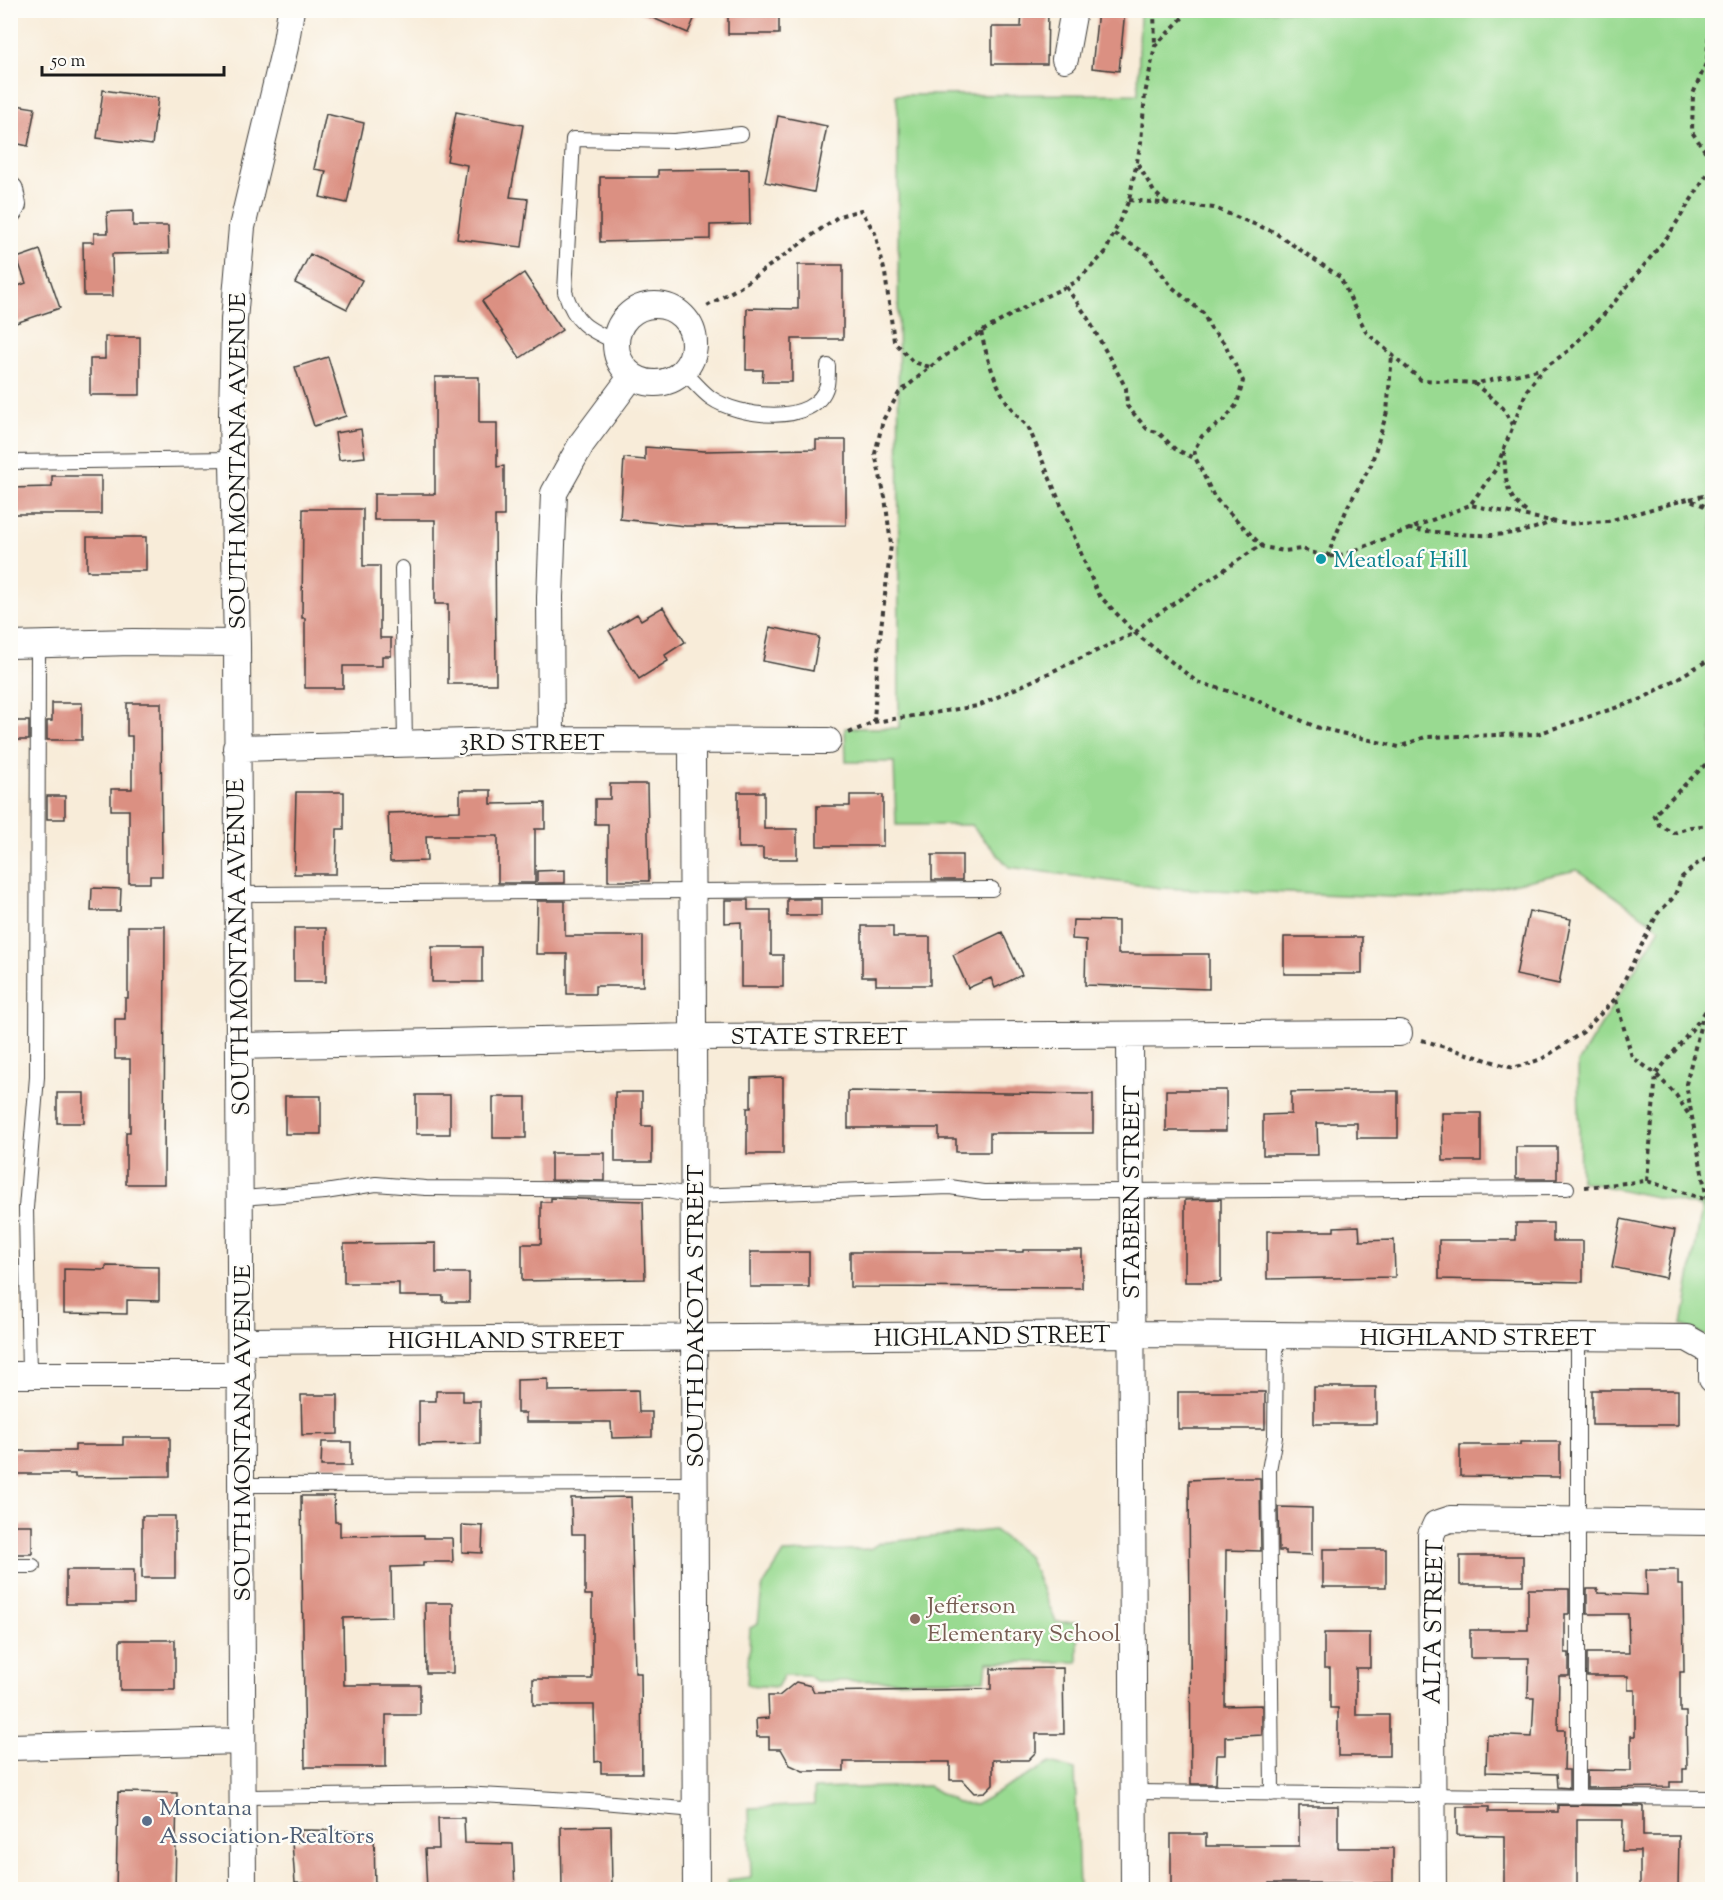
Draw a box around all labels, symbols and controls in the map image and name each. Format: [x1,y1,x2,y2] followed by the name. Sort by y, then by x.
[42,39,224,77] scale bar
[50,49,86,75] text: 50 m
[222,292,256,630] street label: SOUTH MONTANA AVENUE
[1333,544,1468,578] place label: Meatloaf Hill
[1314,552,1328,566] marker: Meatloaf Hill
[459,727,605,761] street label: 3RD STREET
[220,778,260,1116] street label: SOUTH MONTANA AVENUE
[730,1021,908,1055] street label: STATE STREET
[1116,1085,1150,1299] street label: STABERN STREET
[680,1164,714,1468] street label: SOUTH DAKOTA STREET
[227,1264,261,1602] street label: SOUTH MONTANA AVENUE
[873,1319,1111,1357] street label: HIGHLAND STREET
[1360,1322,1597,1356] street label: HIGHLAND STREET
[388,1325,625,1359] street label: HIGHLAND STREET
[1417,1539,1453,1705] street label: ALTA STREET
[925,1590,1121,1652] place label: Jefferson Elementary School
[908,1612,922,1626] marker: Jefferson Elementary School
[159,1792,374,1854] place label: Montana Association-Realtors
[140,1814,154,1828] marker: Montana Association-Realtors

